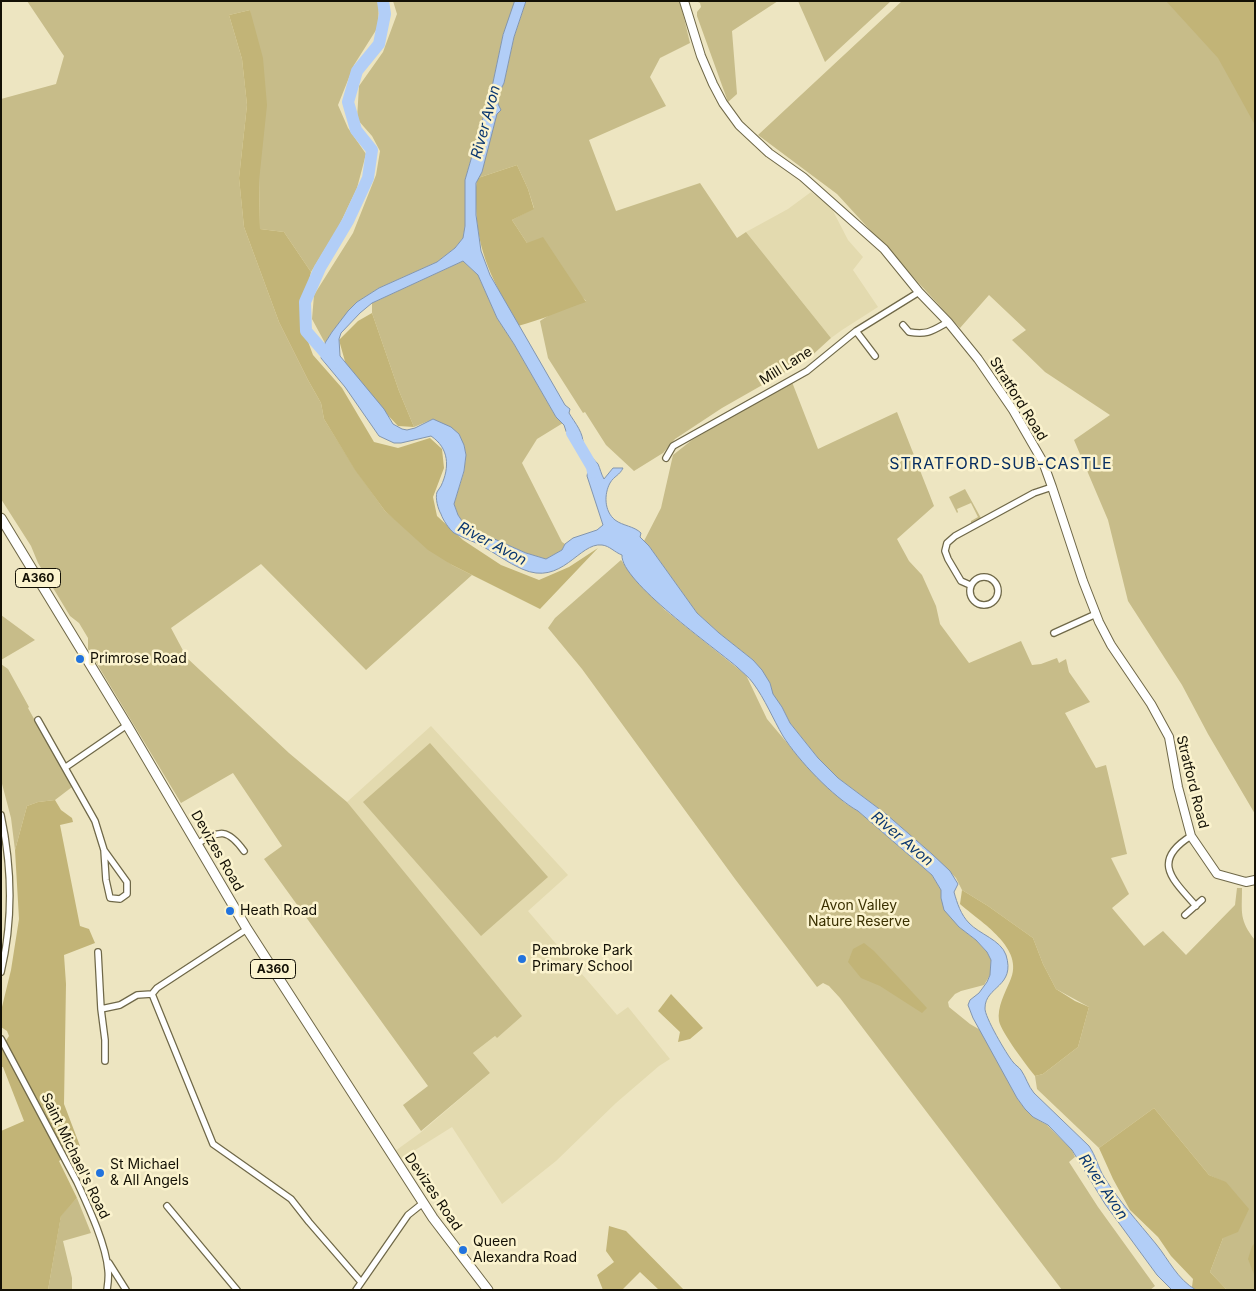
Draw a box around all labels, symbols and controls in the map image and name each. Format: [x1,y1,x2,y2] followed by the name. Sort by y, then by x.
[468,83,504,161] water label: River Avon
[757,343,815,389] street label: Mill Lane
[986,354,1050,444] street label: Stratford Road
[887,454,1115,474] district label: STRATFORD-SUB-CASTLE
[455,518,529,570] water label: River Avon
[15,568,60,588] road number: A360
[90,651,187,667] place label: Primrose Road
[74,653,86,665] marker: Primrose Road
[1172,734,1212,830] street label: Stratford Road
[187,808,247,894] street label: Devizes Road
[867,808,937,870] water label: River Avon
[808,898,910,930] park label: Avon Valley Nature Reserve
[240,903,317,919] place label: Heath Road
[224,905,236,917] marker: Heath Road
[532,943,633,976] place label: Pembroke Park Primary School
[516,953,528,965] marker: Pembroke Park Primary School
[250,960,296,979] road number: A360
[37,1090,113,1222] street label: Saint Michael's Road
[401,1150,465,1234] street label: Devizes Road
[1074,1151,1132,1223] water label: River Avon
[110,1157,189,1190] place label: St Michael & All Angels
[94,1167,106,1179] marker: St Michael & All Angels
[473,1234,577,1266] place label: Queen Alexandra Road
[457,1244,469,1256] marker: Queen Alexandra Road

